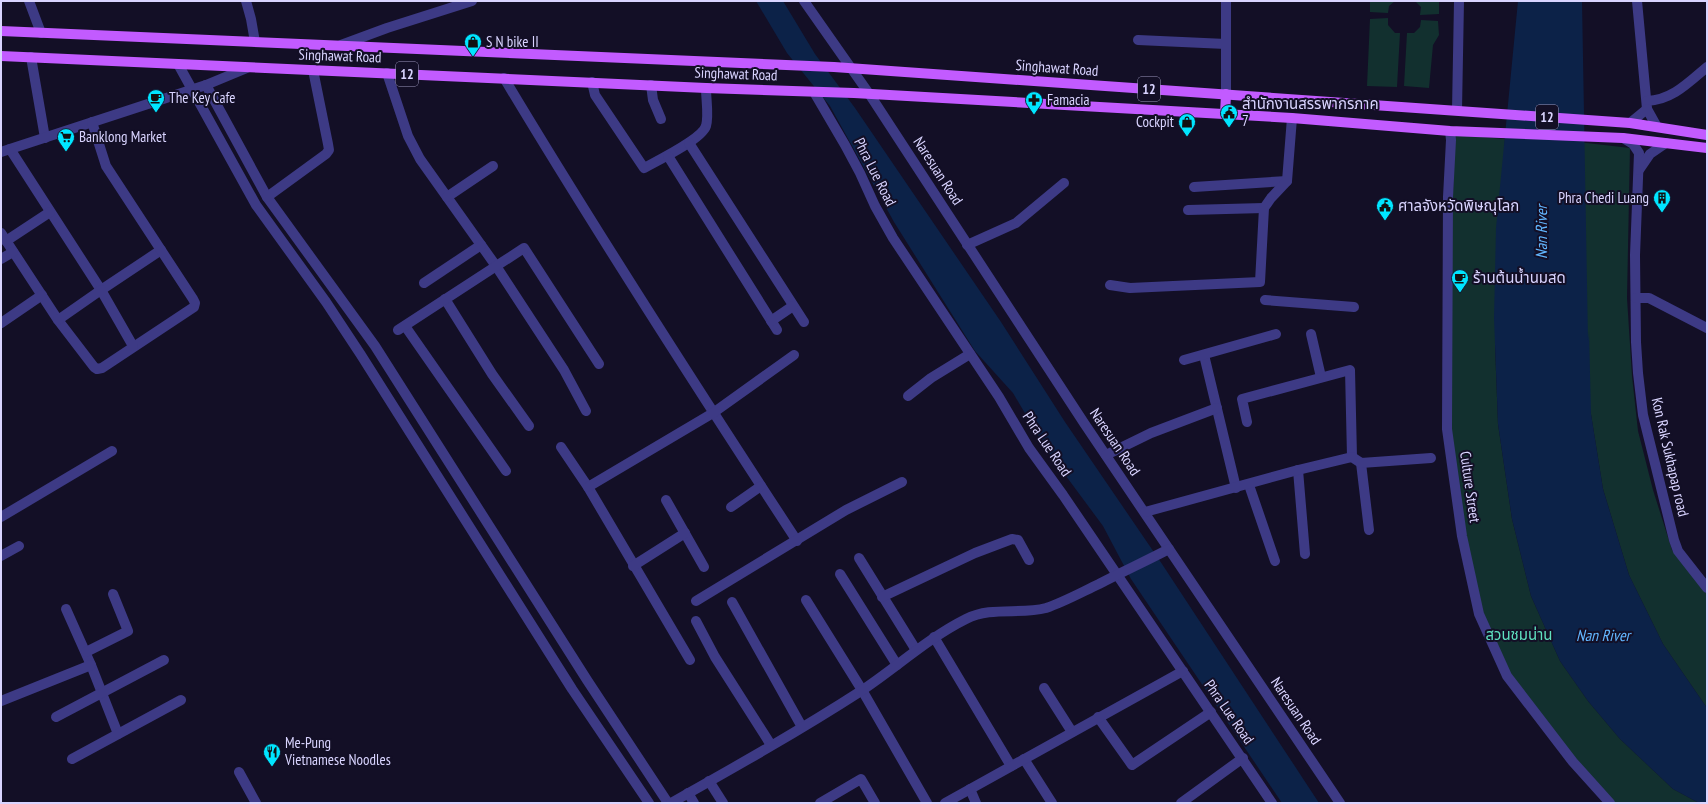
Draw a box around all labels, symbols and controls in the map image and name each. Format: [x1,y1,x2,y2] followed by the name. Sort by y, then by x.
[463,32,483,57] shop icon: S N bike II
[486,32,539,51] place label: S N bike II
[298,45,382,66] street label: Singhawat Road
[1015,55,1099,80] street label: Singhawat Road
[396,62,418,86] road number: 12
[694,63,778,84] street label: Singhawat Road
[1138,77,1160,101] road number: 12
[146,88,166,113] cafe icon: The Key Cafe
[169,88,235,107] place label: The Key Cafe
[1024,90,1044,115] pharmacy icon: Famacia
[1047,90,1090,109] place label: Famacia
[1242,94,1379,130] place label: สำนักงานสรรพากรภาค 7
[1219,103,1239,128] public building icon: สำนักงานสรรพากรภาค 7
[1536,105,1558,129] road number: 12
[1136,112,1174,131] place label: Cockpit
[1177,112,1197,137] shop icon: Cockpit
[56,127,76,152] supermarket icon: Banklong Market
[79,127,166,146] place label: Banklong Market
[909,133,967,208] street label: Naresuan Road
[850,134,901,209] street label: Phra Lue Road
[1558,188,1649,207] place label: Phra Chedi Luang
[1652,188,1672,213] building icon: Phra Chedi Luang
[1375,196,1395,221] public building icon: ศาลจังหวัดพิษณุโลก
[1398,196,1519,215] place label: ศาลจังหวัดพิษณุโลก
[1531,202,1551,259] water label: Nan River
[1473,267,1566,287] place label: ร้านต้นน้ำนมสด
[1450,268,1470,293] cafe icon: ร้านต้นน้ำนมสด
[1648,396,1693,518] street label: Kon Rak Sukhapap road
[1086,404,1145,479] street label: Naresuan Road
[1019,408,1076,480] street label: Phra Lue Road
[1456,450,1485,524] street label: Culture Street
[1485,625,1553,644] park label: สวนชมน่าน
[1576,625,1633,645] water label: Nan River
[1267,673,1326,748] street label: Naresuan Road
[1200,676,1258,748] street label: Phra Lue Road
[284,733,391,769] place label: Me-Pung Vietnamese Noodles
[262,742,282,767] restaurant icon: Me-Pung Vietnamese Noodles

